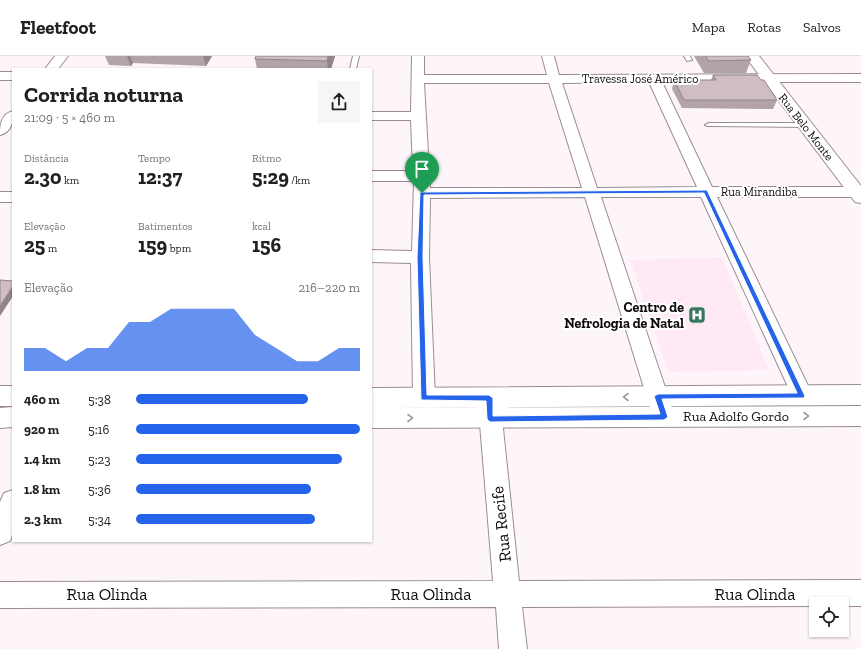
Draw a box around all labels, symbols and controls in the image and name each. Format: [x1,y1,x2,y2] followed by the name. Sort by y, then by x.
[20,16,96,39] text: Fleetfoot
[692,19,725,36] text: Mapa
[747,19,781,36] text: Rotas
[803,19,841,36] text: Salvos
[582,72,698,86] street label: Travessa José Américo
[24,81,184,108] text: Corrida noturna
[318,81,360,123] button: share
[776,91,837,164] street label: Rua Belo Monte
[24,110,115,125] text: 21:09 · 5 × 460 m
[24,152,69,165] text: Distância
[138,152,170,165] text: Tempo
[252,152,281,165] text: Ritmo
[405,152,439,193] pin
[411,158,433,180] icon: arrive
[24,165,61,189] text: 2.30
[138,165,182,189] text: 12:37
[252,165,289,189] text: 5:29
[61,174,79,187] text: km
[289,174,310,187] text: /km
[721,185,797,199] street label: Rua Mirandiba
[24,220,65,233] text: Elevação
[138,220,193,233] text: Batimentos
[252,220,271,233] text: kcal
[24,233,45,257] text: 25
[138,233,167,257] text: 159
[252,233,281,257] text: 156
[45,242,57,255] text: m
[167,242,191,255] text: bpm
[24,280,73,295] text: Elevação
[298,280,360,295] text: 216–220 m
[564,299,684,332] place label: Centro de Nefrologia de Natal
[687,305,707,325] hospital icon: Centro de Nefrologia de Natal
[24,392,60,407] text: 460 m
[88,392,111,407] text: 5:38
[623,393,629,401] one-way arrow
[683,408,789,425] street label: Rua Adolfo Gordo
[803,412,809,420] one-way arrow
[407,414,413,422] one-way arrow
[24,422,59,437] text: 920 m
[88,422,109,437] text: 5:16
[24,452,61,467] text: 1.4 km
[88,452,111,467] text: 5:23
[24,482,60,497] text: 1.8 km
[88,482,111,497] text: 5:36
[487,485,515,563] street label: Rua Recife
[24,512,62,527] text: 2.3 km
[88,512,111,527] text: 5:34
[67,584,147,604] street label: Rua Olinda
[391,584,471,604] street label: Rua Olinda
[715,584,795,604] street label: Rua Olinda
[809,597,849,637] map controls
[809,597,849,637] button: locate

